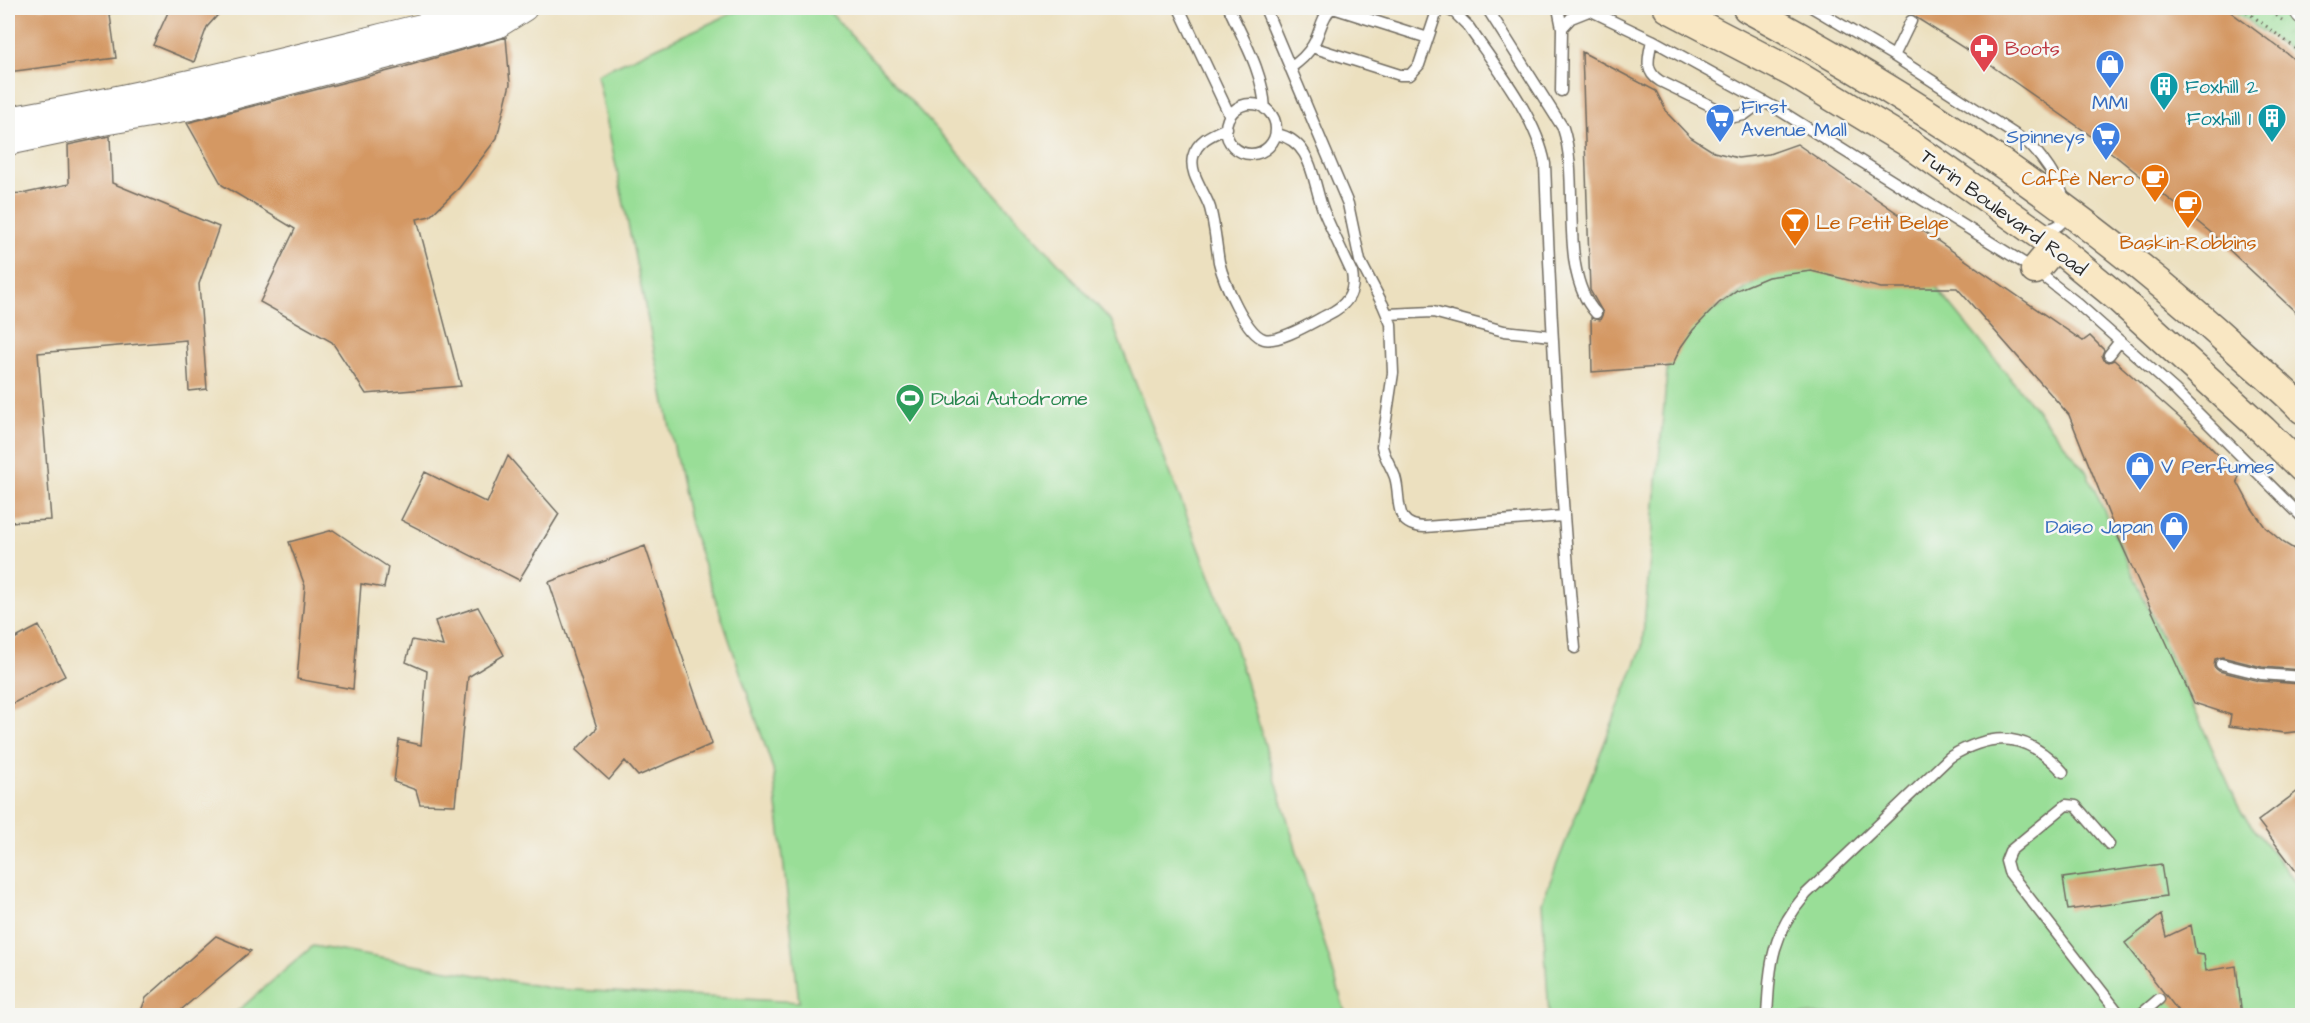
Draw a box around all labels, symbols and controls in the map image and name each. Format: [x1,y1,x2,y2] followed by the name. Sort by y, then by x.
[1968,32,2000,74] pharmacy icon: Boots
[2005,35,2060,63] place label: Boots
[2094,48,2126,90] shop icon: MMI
[2148,70,2180,112] building icon: Foxhill 2
[2185,73,2259,101] place label: Foxhill 2
[2092,89,2128,117] place label: MMI
[1741,93,1847,144] place label: First Avenue Mall
[1704,102,1736,144] supermarket icon: First Avenue Mall
[2256,102,2288,144] building icon: Foxhill 1
[2187,105,2251,133] place label: Foxhill 1
[2090,120,2122,162] supermarket icon: Spinneys
[2006,123,2085,152] place label: Spinneys
[1914,143,2093,283] street label: Turin Boulevard Road
[2139,162,2171,204] cafe icon: Caffè Nero
[2021,165,2134,193] place label: Caffè Nero
[2172,188,2204,230] cafe icon: Baskin-Robbins
[1779,206,1811,248] bar icon: Le Petit Belge
[1816,209,1949,238] place label: Le Petit Belge
[2120,229,2257,257] place label: Baskin-Robbins
[894,382,926,424] sports icon: Dubai Autodrome
[931,385,1088,413] place label: Dubai Autodrome
[2124,450,2156,492] shop icon: V Perfumes
[2161,453,2275,481] place label: V Perfumes
[2158,510,2190,552] shop icon: Daiso Japan
[2045,513,2153,541] place label: Daiso Japan

